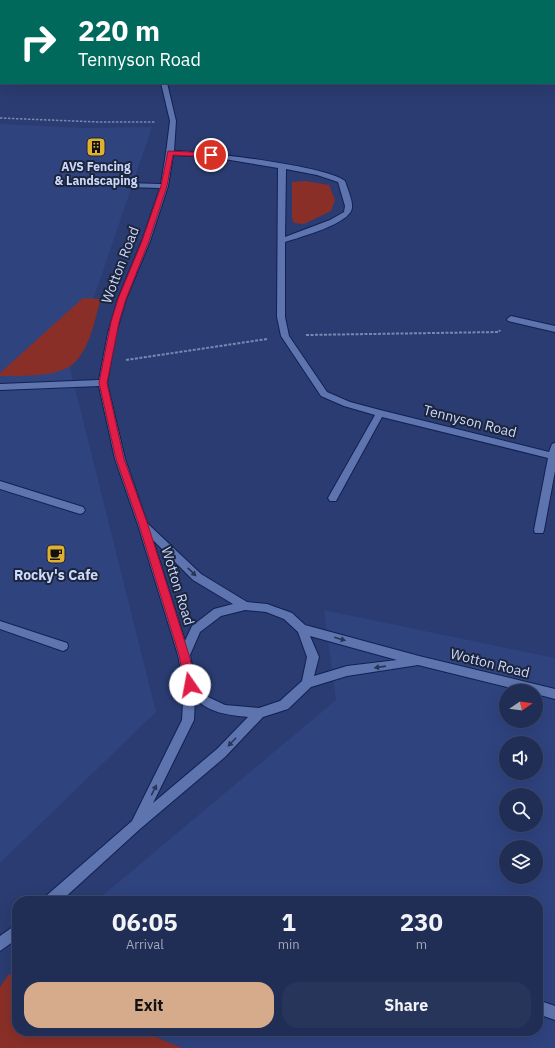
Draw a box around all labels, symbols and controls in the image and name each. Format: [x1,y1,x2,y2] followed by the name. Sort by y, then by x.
[78,12,160,49] text: 220 m
[12,16,64,68] icon: right
[78,48,201,71] text: Tennyson Road
[85,136,107,158] building icon: AVS Fencing & Landscaping
[194,138,228,172] pin
[200,144,222,166] icon: arrive
[55,159,138,188] place label: AVS Fencing & Landscaping
[97,224,143,306] street label: Wotton Road
[421,401,519,441] street label: Tennyson Road
[45,543,67,565] cafe icon: Rocky's Cafe
[158,545,198,627] street label: Wotton Road
[14,566,98,584] place label: Rocky's Cafe
[187,567,197,577] one-way arrow
[334,636,346,642] one-way arrow
[449,644,531,682] street label: Wotton Road
[169,664,211,706] position arrow
[374,664,386,670] one-way arrow
[499,684,543,728] north arrow
[499,684,543,884] map controls
[499,736,543,780] button: sound
[228,737,237,747] one-way arrow
[151,784,157,795] one-way arrow
[499,788,543,832] button: search
[499,840,543,884] button: layers
[112,906,178,938] text: 06:05
[281,906,296,938] text: 1
[400,906,443,938] text: 230
[126,936,164,953] text: Arrival
[278,936,300,953] text: min
[416,936,427,953] text: m
[24,982,274,1028] button: Exit
[282,982,531,1028] button: Share

